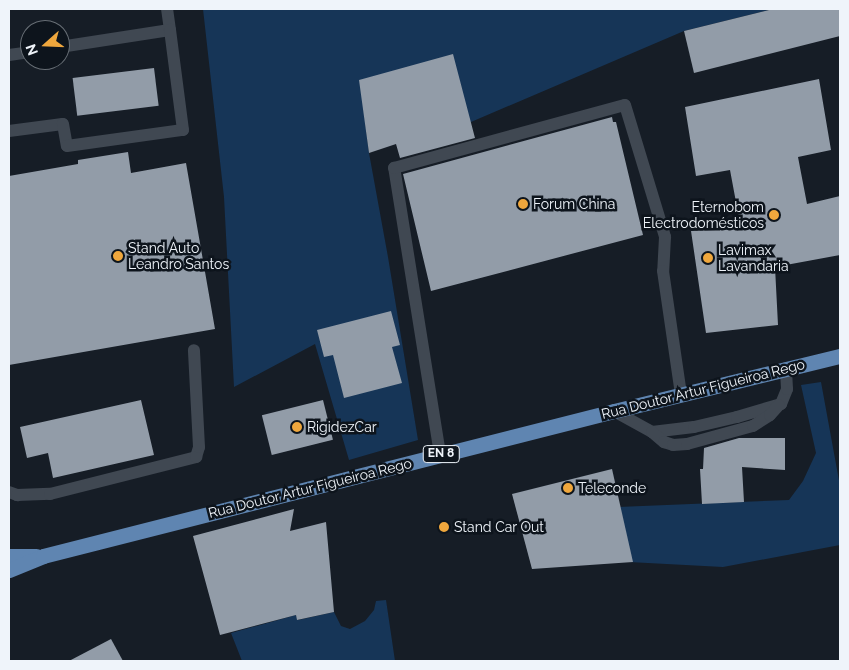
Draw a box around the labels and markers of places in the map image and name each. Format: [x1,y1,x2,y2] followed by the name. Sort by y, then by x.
[533,196,615,212] place label: Forum China
[517,198,529,210] marker: Forum China
[643,199,764,232] place label: Eternobom Electrodomésticos
[768,209,780,221] marker: Eternobom Electrodomésticos
[128,240,229,272] place label: Stand Auto Leandro Santos
[718,242,789,274] place label: Lavimax Lavandaria
[112,250,124,262] marker: Stand Auto Leandro Santos
[702,252,714,264] marker: Lavimax Lavandaria
[307,419,377,435] place label: RigidezCar
[291,421,303,433] marker: RigidezCar
[578,480,646,496] place label: Teleconde
[562,482,574,494] marker: Teleconde
[454,519,544,535] place label: Stand Car Out
[438,521,450,533] marker: Stand Car Out

